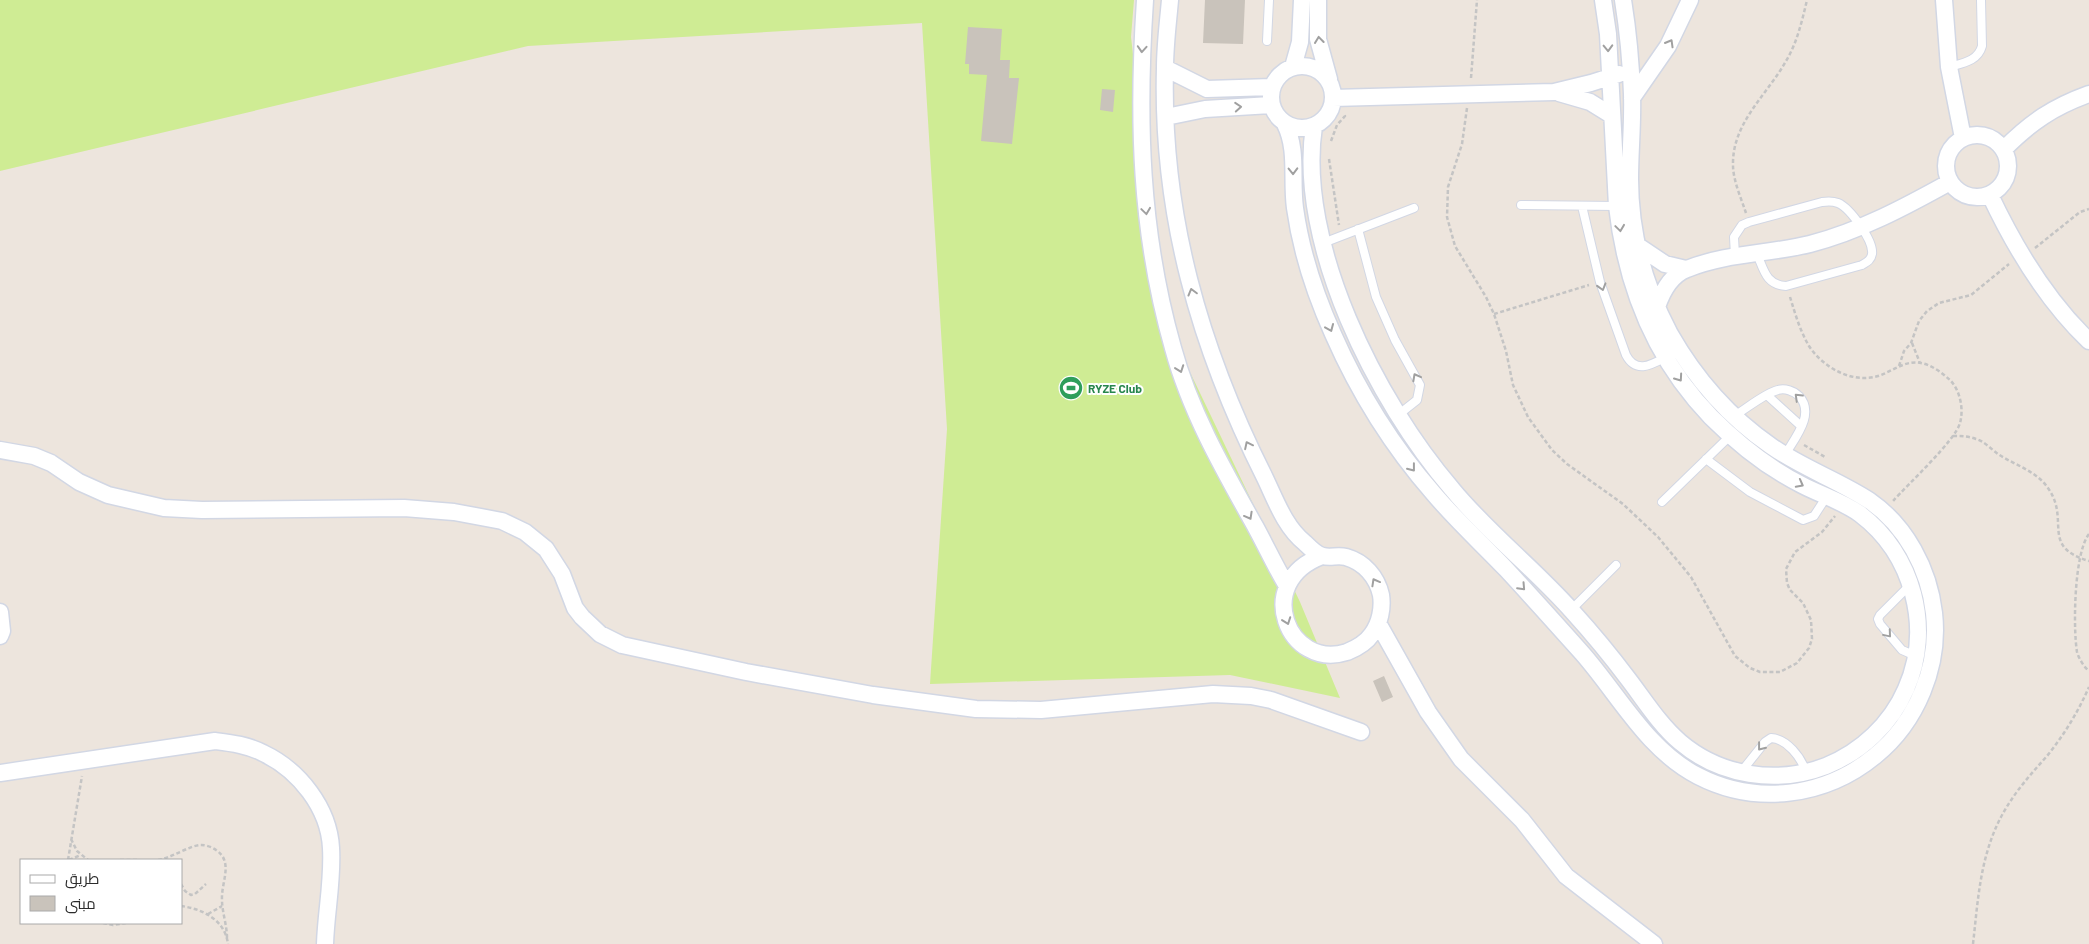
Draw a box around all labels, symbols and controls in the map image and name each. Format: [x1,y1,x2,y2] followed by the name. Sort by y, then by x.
[1314,36,1325,44] one-way arrow
[1663,39,1673,48] one-way arrow
[1136,45,1147,53] one-way arrow
[1603,45,1613,53] one-way arrow
[1235,102,1243,113] one-way arrow
[1288,168,1298,175] one-way arrow
[1140,207,1151,215] one-way arrow
[1614,224,1625,232] one-way arrow
[1596,282,1606,290] one-way arrow
[1187,288,1198,297] one-way arrow
[1324,323,1335,332] one-way arrow
[1174,365,1184,373] one-way arrow
[1673,372,1682,381] one-way arrow
[1412,373,1422,382] one-way arrow
[1058,375,1084,401] sports icon: RYZE Club
[1088,381,1142,395] place label: RYZE Club
[1795,394,1804,403] one-way arrow
[1244,441,1254,450] one-way arrow
[1407,462,1416,471] one-way arrow
[1795,478,1804,488] one-way arrow
[1243,511,1253,520] one-way arrow
[1371,578,1381,587] one-way arrow
[1516,581,1525,590] one-way arrow
[1281,616,1291,625] one-way arrow
[1882,628,1891,637] one-way arrow
[1757,742,1766,751] one-way arrow
[20,859,182,924] legend
[65,869,99,889] text: طريق
[65,894,96,914] text: مبنى

